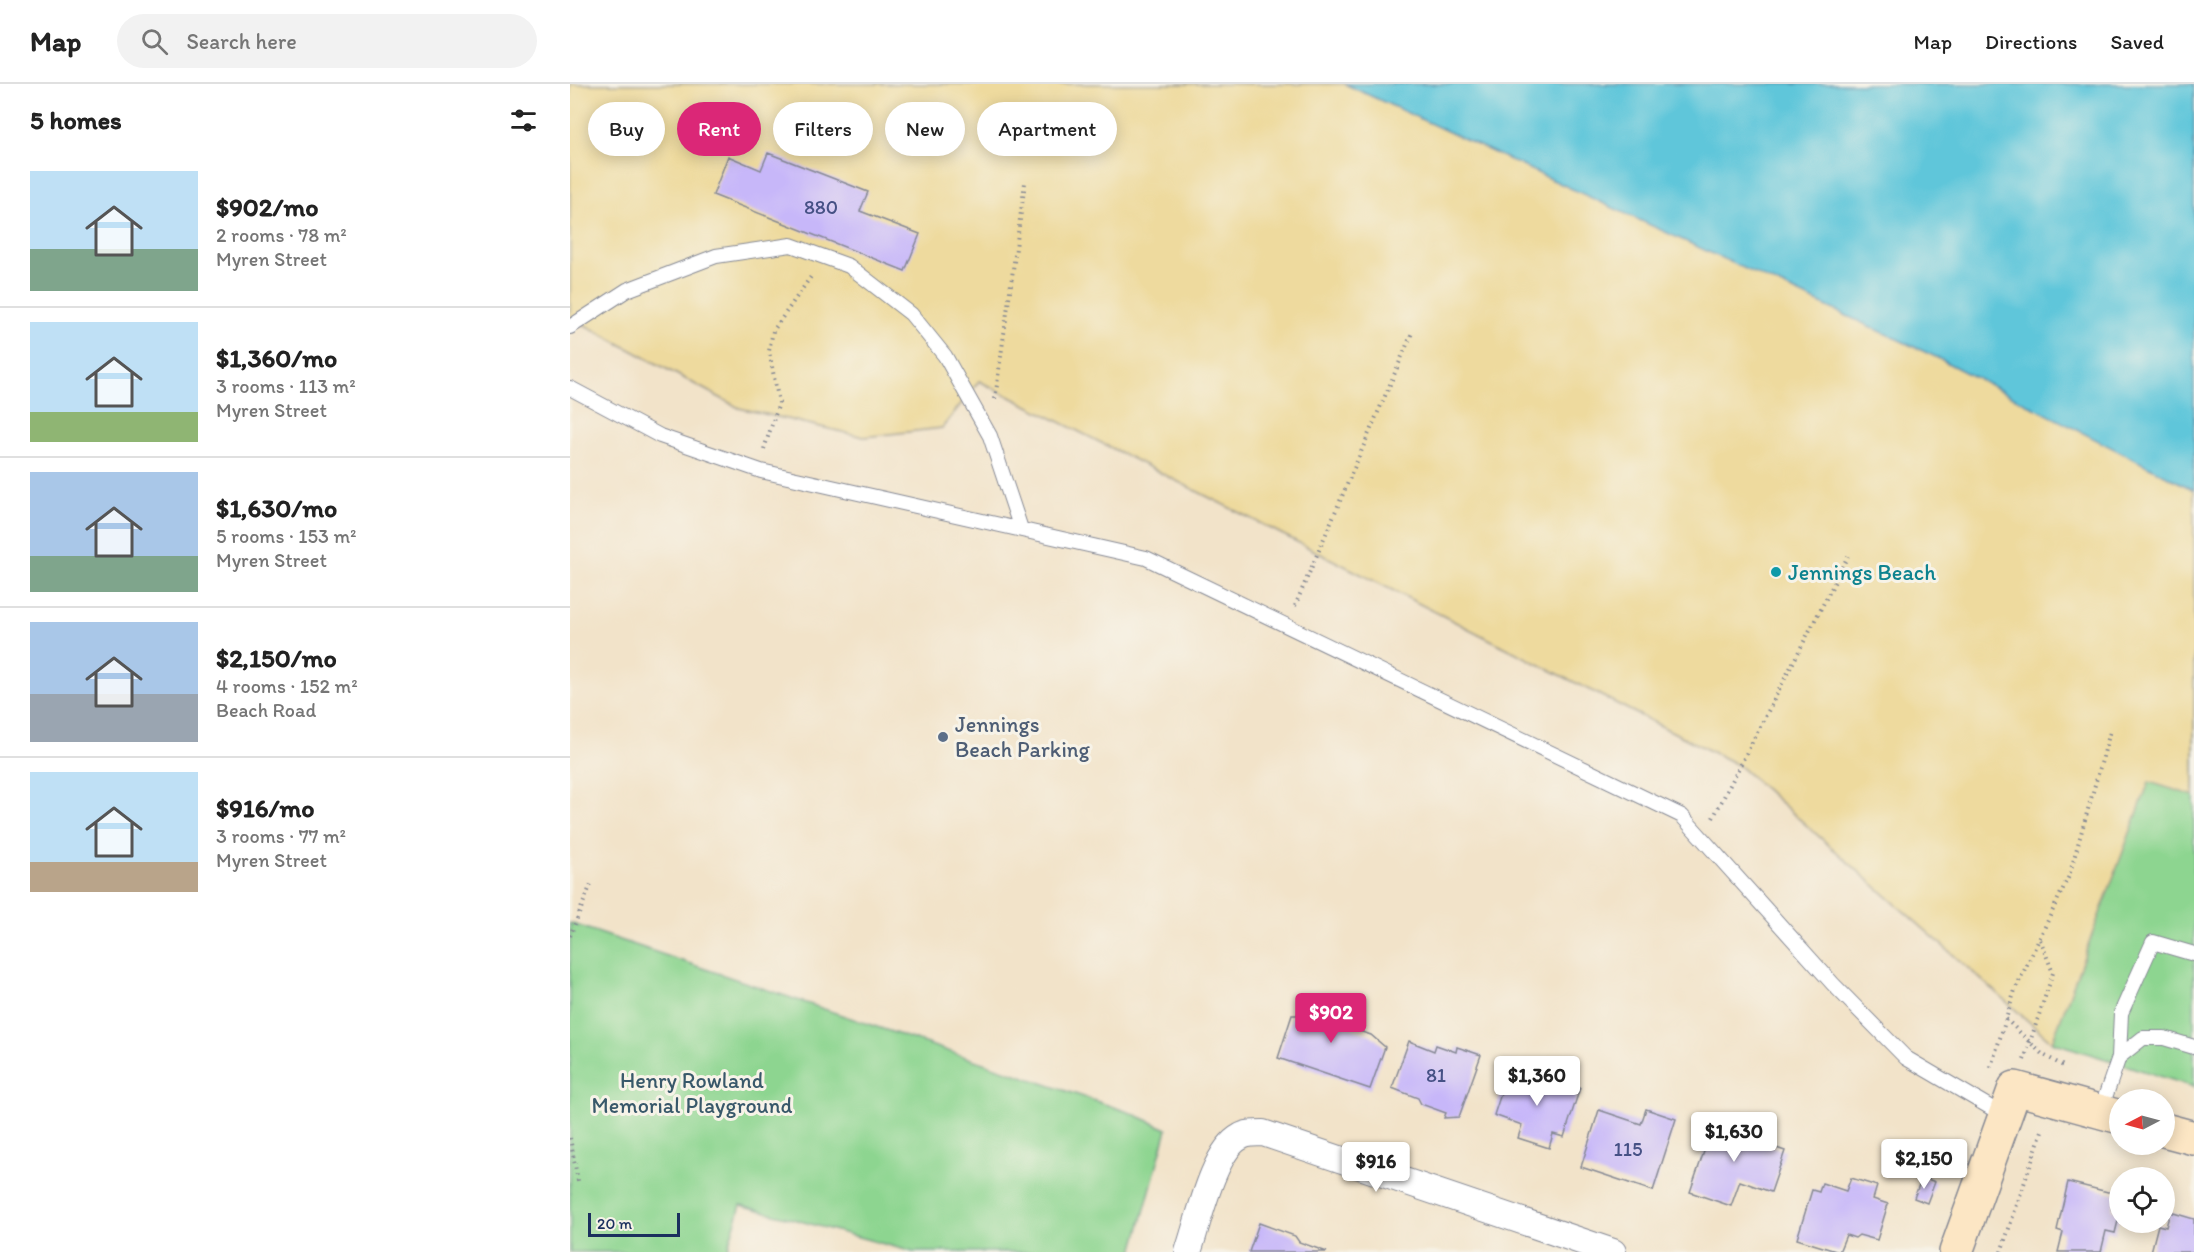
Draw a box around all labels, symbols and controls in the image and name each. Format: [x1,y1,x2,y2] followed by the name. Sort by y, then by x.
[117,14,537,68] search box
[30,24,81,58] text: Map
[138,25,171,58] icon: search
[186,28,297,55] text: Search here
[1914,29,1952,54] text: Map
[1985,29,2077,54] text: Directions
[2110,29,2164,54] text: Saved
[588,102,665,156] chip: Buy
[677,102,761,156] chip: Rent
[773,102,873,156] chip: Filters
[885,102,965,156] chip: New
[977,102,1117,156] chip: Apartment
[30,104,122,136] text: 5 homes
[507,104,540,137] icon: filters
[216,191,318,223] text: $902/mo
[78,195,150,267] icon: home
[804,195,838,219] house number: 880
[216,223,347,247] text: 2 rooms · 78 m²
[216,247,327,271] text: Myren Street
[216,342,337,374] text: $1,360/mo
[78,346,150,418] icon: home
[216,374,356,398] text: 3 rooms · 113 m²
[216,398,327,422] text: Myren Street
[216,492,337,524] text: $1,630/mo
[78,496,150,568] icon: home
[216,524,356,548] text: 5 rooms · 153 m²
[216,548,327,572] text: Myren Street
[1788,559,1936,586] place label: Jennings Beach
[1769,565,1783,579] marker: Jennings Beach
[216,642,337,674] text: $2,150/mo
[78,646,150,718] icon: home
[216,674,358,698] text: 4 rooms · 152 m²
[216,698,316,722] text: Beach Road
[955,711,1090,763] place label: Jennings Beach Parking
[936,730,950,744] marker: Jennings Beach Parking
[216,792,315,824] text: $916/mo
[78,796,150,868] icon: home
[216,824,346,848] text: 3 rooms · 77 m²
[216,848,327,872] text: Myren Street
[1295,993,1367,1044] pin: $902
[1309,1000,1353,1024] text: $902
[1488,1056,1586,1107] pin: $1,360
[1426,1063,1446,1087] house number: 81
[1508,1063,1566,1087] text: $1,360
[592,1067,793,1119] park label: Henry Rowland Memorial Playground
[2109,1089,2175,1155] north arrow
[2109,1089,2175,1233] map controls
[1685,1112,1783,1163] pin: $1,630
[1705,1119,1763,1143] text: $1,630
[1613,1137,1643,1161] house number: 115
[1875,1139,1973,1190] pin: $2,150
[1340,1142,1412,1193] pin: $916
[1895,1146,1953,1170] text: $2,150
[1356,1149,1396,1173] text: $916
[2109,1167,2175,1233] button: locate
[588,1210,680,1238] scale bar
[597,1214,632,1233] text: 20 m

